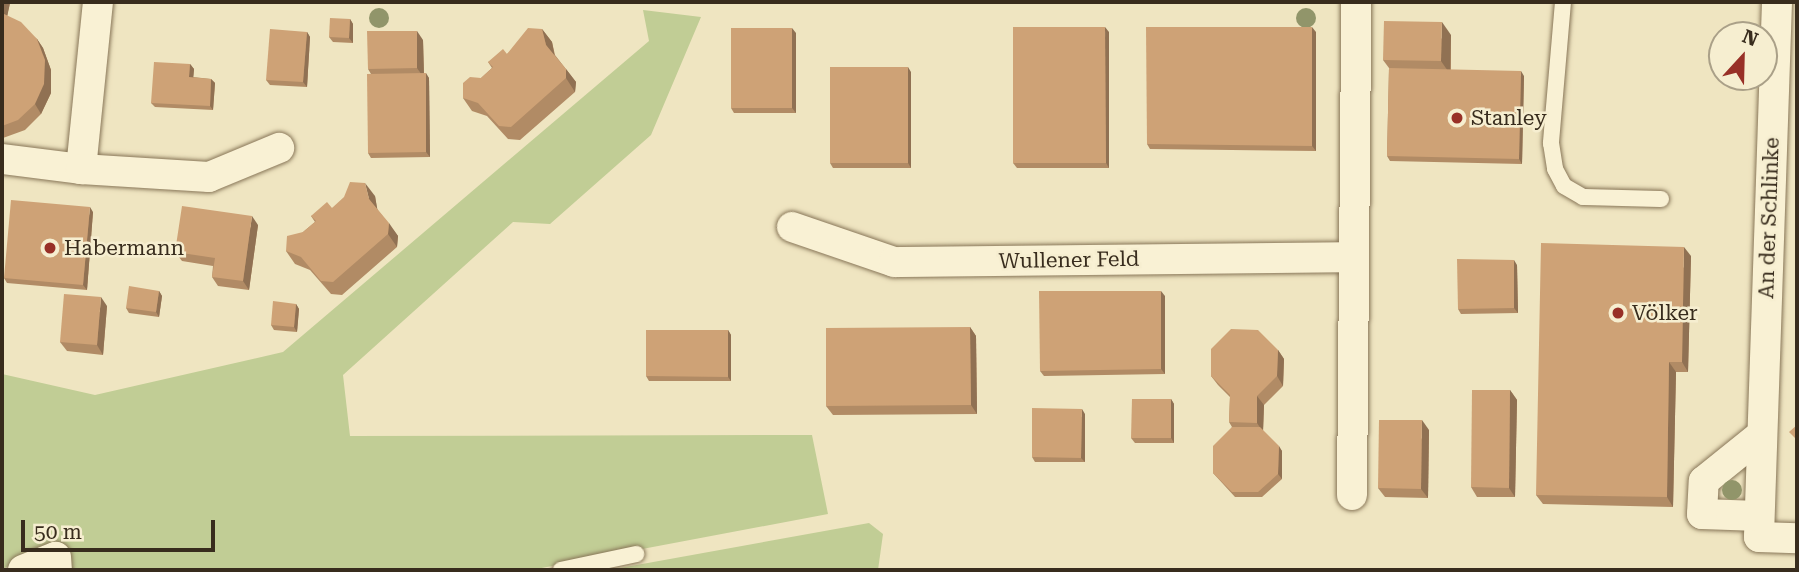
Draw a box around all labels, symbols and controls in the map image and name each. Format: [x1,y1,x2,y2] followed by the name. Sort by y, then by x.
[1708,21,1778,91] north arrow
[1739,25,1761,51] text: N
[1471,105,1547,131] place label: Stanley
[1449,110,1465,126] marker: Stanley
[1754,137,1784,299] street label: An der Schlinke
[64,235,184,261] place label: Habermann
[42,240,58,256] marker: Habermann
[999,246,1139,274] street label: Wullener Feld
[1632,300,1698,326] place label: Völker
[1610,305,1626,321] marker: Völker
[24,505,219,550] scale bar
[34,520,82,544] text: 50 m

